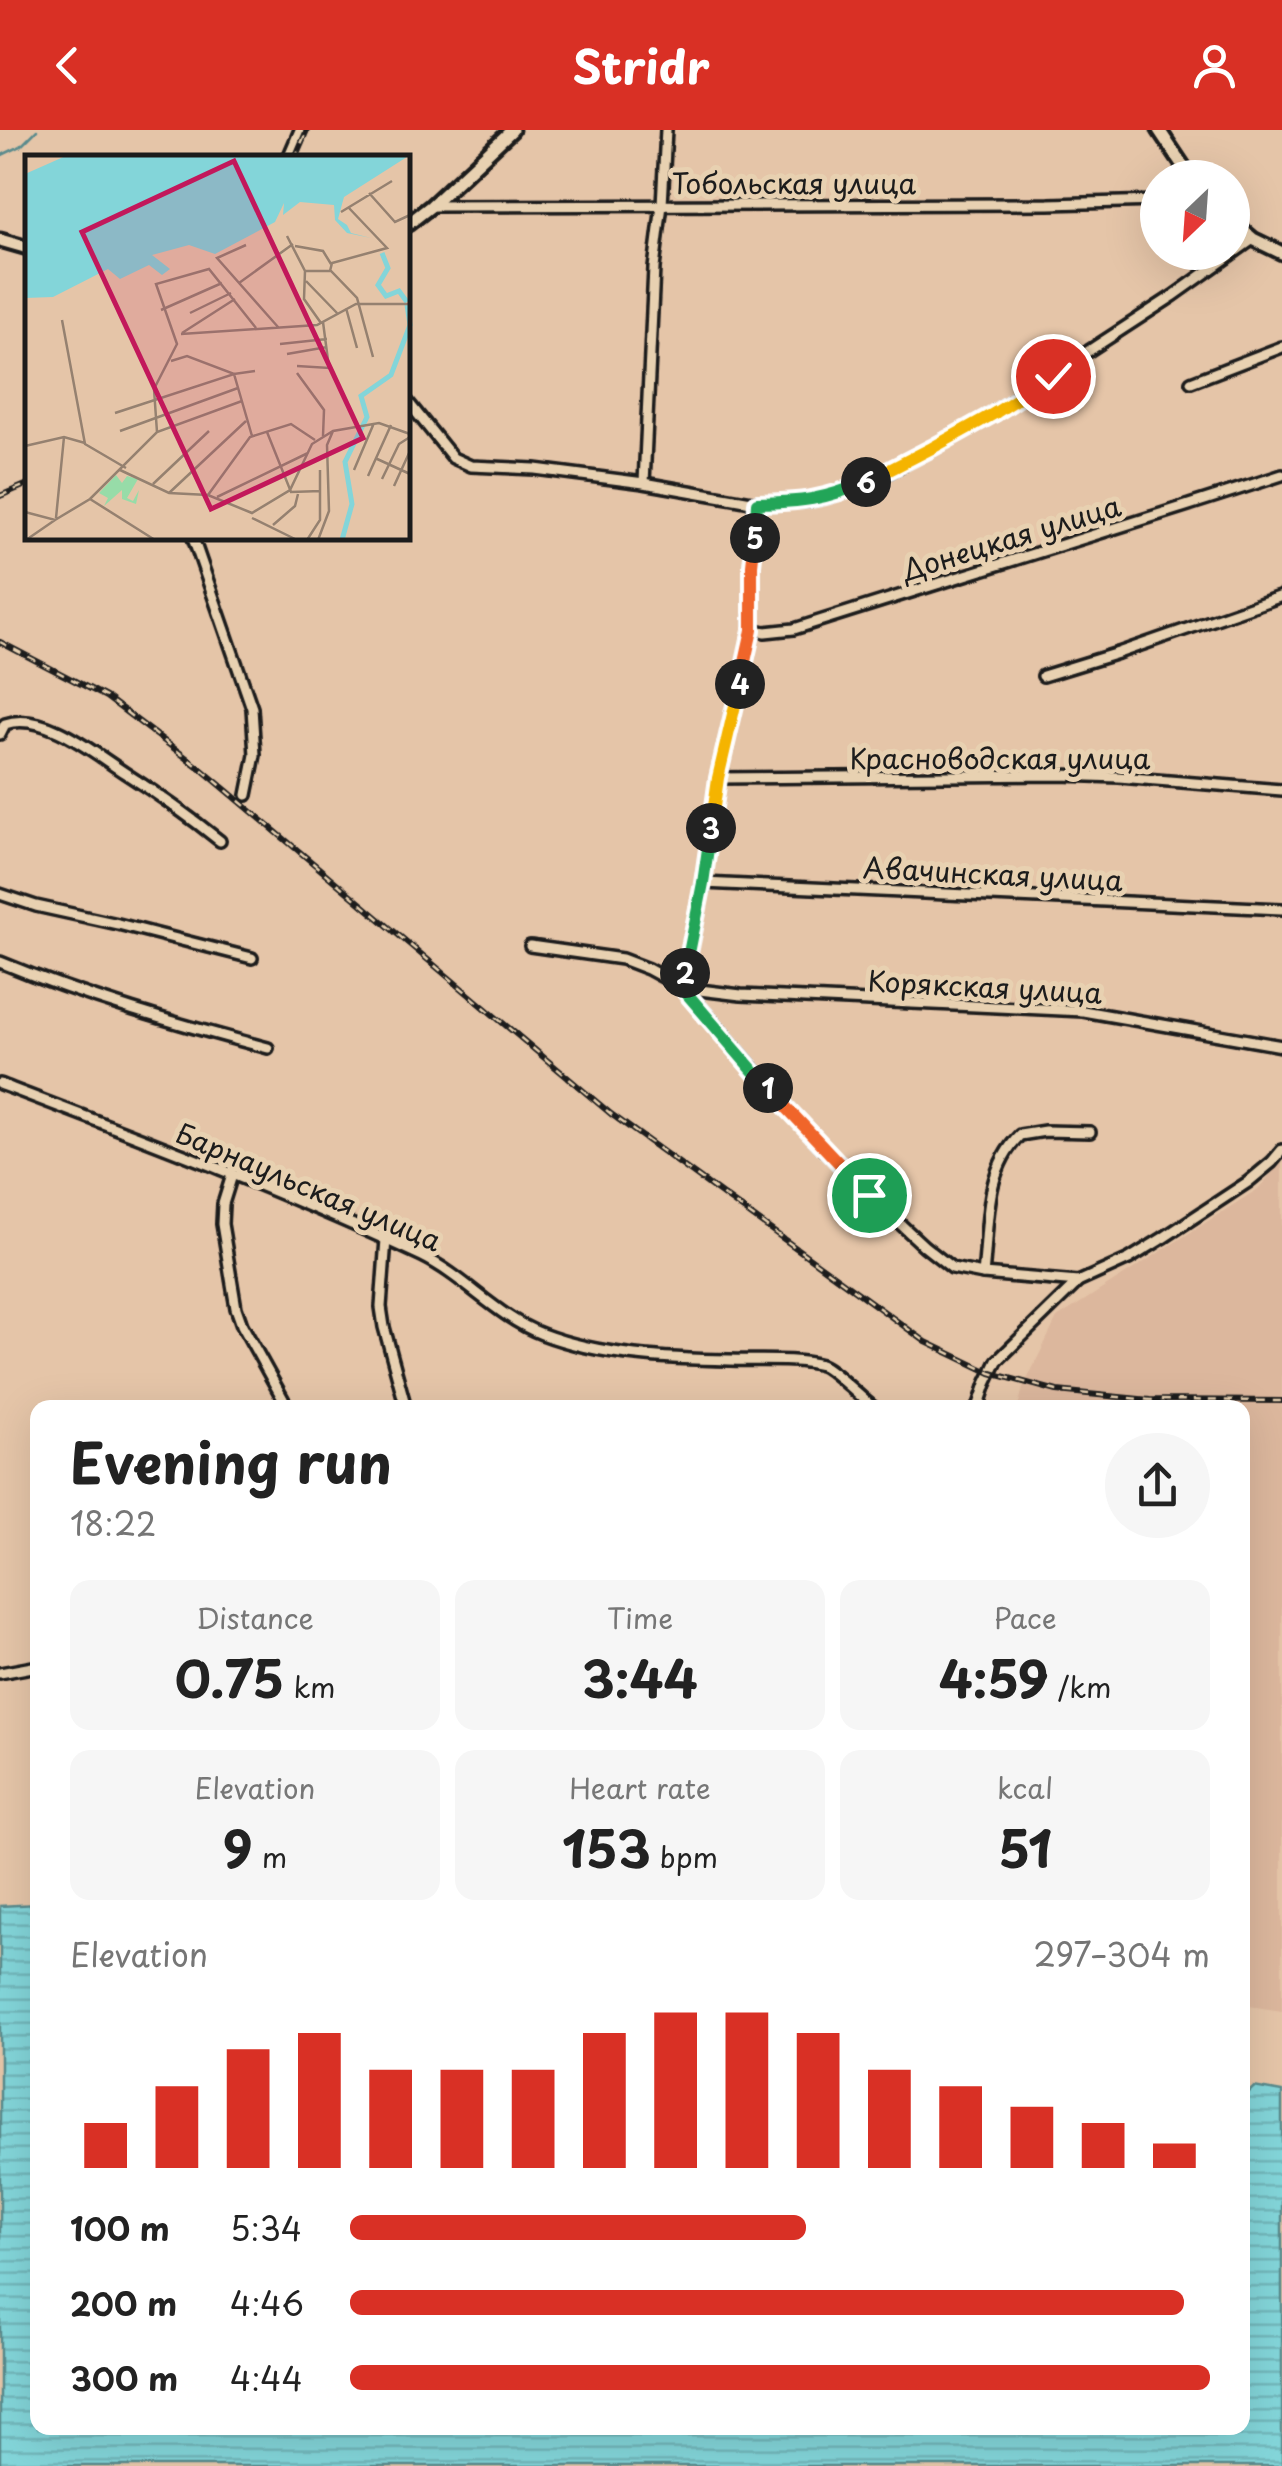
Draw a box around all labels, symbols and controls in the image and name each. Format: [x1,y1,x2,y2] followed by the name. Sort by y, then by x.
[572,31,710,99] text: Stridr
[40,38,95,93] icon: back
[1187,38,1242,93] icon: person
[25,155,410,540] inset map
[1140,160,1250,270] north arrow
[1140,160,1250,270] map controls
[672,161,917,204] street label: Тобольская улица
[1011,334,1096,419] pin
[1026,349,1081,404] icon: check
[841,457,891,507] pin: 6
[856,460,876,503] text: 6
[895,483,1126,591] street label: Донецкая улица
[730,513,780,563] pin: 5
[746,516,764,559] text: 5
[715,659,765,709] pin: 4
[730,662,750,705] text: 4
[850,736,1151,779] street label: Красноводская улица
[686,803,736,853] pin: 3
[702,806,720,849] text: 3
[862,845,1124,901] street label: Авачинская улица
[660,948,710,998] pin: 2
[675,951,695,994] text: 2
[867,958,1104,1014] street label: Корякская улица
[743,1063,793,1113] pin: 1
[761,1066,775,1109] text: 1
[170,1111,449,1262] street label: Барнаульская улица
[827,1153,912,1238] pin
[842,1168,897,1223] icon: arrive
[70,1420,392,1503] text: Evening run
[1105,1433,1210,1538] button: share
[70,1499,157,1547] text: 18:22
[196,1596,314,1639] text: Distance
[607,1596,673,1639] text: Time
[993,1596,1057,1639] text: Pace
[174,1639,284,1715] text: 0.75
[582,1639,698,1715] text: 3:44
[939,1639,1049,1715] text: 4:59
[284,1665,336,1708] text: km
[1049,1665,1111,1708] text: /km
[195,1766,315,1809] text: Elevation
[569,1766,711,1809] text: Heart rate
[997,1766,1053,1809] text: kcal
[223,1809,253,1885] text: 9
[562,1809,651,1885] text: 153
[998,1809,1052,1885] text: 51
[253,1835,287,1878] text: m
[651,1835,718,1878] text: bpm
[70,1930,208,1978] text: Elevation
[1033,1930,1210,1978] text: 297–304 m
[70,2204,170,2252] text: 100 m
[230,2204,302,2252] text: 5:34
[70,2279,177,2327] text: 200 m
[230,2279,304,2327] text: 4:46
[70,2354,178,2402] text: 300 m
[230,2354,303,2402] text: 4:44

